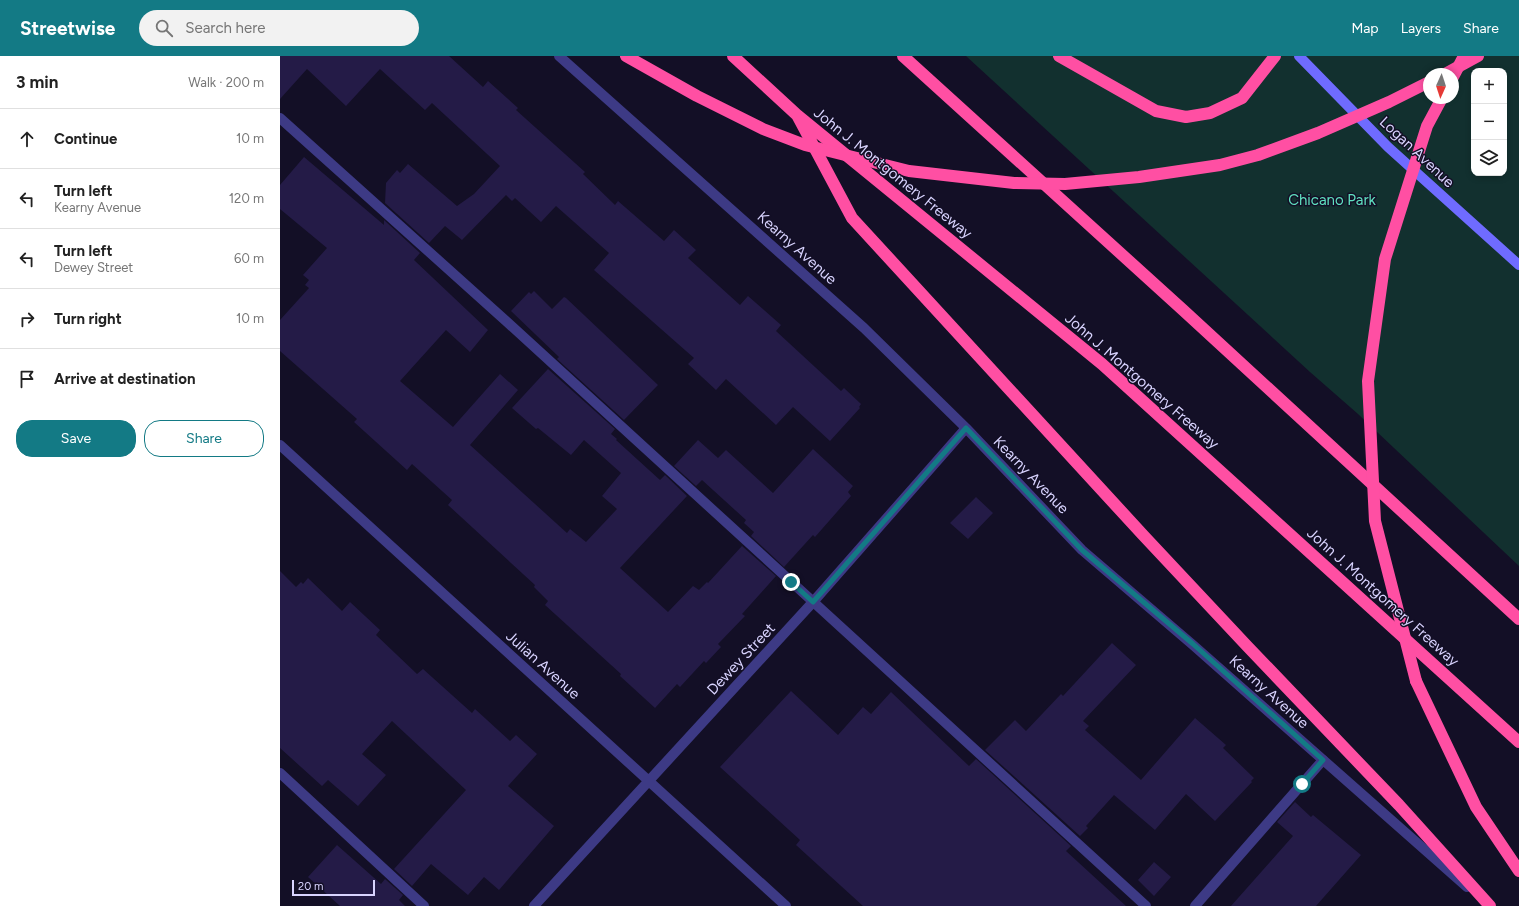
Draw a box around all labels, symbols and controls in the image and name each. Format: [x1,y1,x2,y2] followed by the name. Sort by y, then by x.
[139,10,419,46] search box
[20,17,115,40] text: Streetwise
[153,17,175,39] icon: search
[185,19,265,37] text: Search here
[1351,20,1379,37] text: Map
[1401,20,1441,37] text: Layers
[1463,20,1499,37] text: Share
[1423,68,1459,104] north arrow
[1471,68,1507,176] map controls
[1471,68,1507,104] button: +
[16,72,58,92] text: 3 min
[188,75,264,90] text: Walk · 200 m
[810,104,976,242] street label: John J. Montgomery Freeway
[1471,104,1507,140] button: −
[1376,113,1458,191] street label: Logan Avenue
[16,128,38,150] icon: ahead
[54,130,117,148] text: Continue
[236,131,264,146] text: 10 m
[1471,140,1507,176] button: layers
[54,182,112,200] text: Turn left
[16,188,38,210] icon: left
[229,191,264,206] text: 120 m
[1288,191,1377,209] park label: Chicano Park
[54,200,141,215] text: Kearny Avenue
[754,208,840,288] street label: Kearny Avenue
[54,242,112,260] text: Turn left
[16,248,38,270] icon: left
[234,251,264,266] text: 60 m
[54,260,133,275] text: Dewey Street
[16,308,38,330] icon: right
[1061,309,1223,453] street label: John J. Montgomery Freeway
[54,310,122,328] text: Turn right
[236,311,264,326] text: 10 m
[16,368,38,390] icon: arrive
[54,370,195,388] text: Arrive at destination
[16,420,136,457] button: Save
[144,420,264,457] button: Share
[990,433,1072,517] street label: Kearny Avenue
[1303,524,1463,670] street label: John J. Montgomery Freeway
[782,573,800,591] route end
[703,619,779,699] street label: Dewey Street
[502,627,584,703] street label: Julian Avenue
[1226,652,1312,732] street label: Kearny Avenue
[1293,775,1311,793] route start
[292,878,375,897] scale bar
[298,880,323,893] text: 20 m

